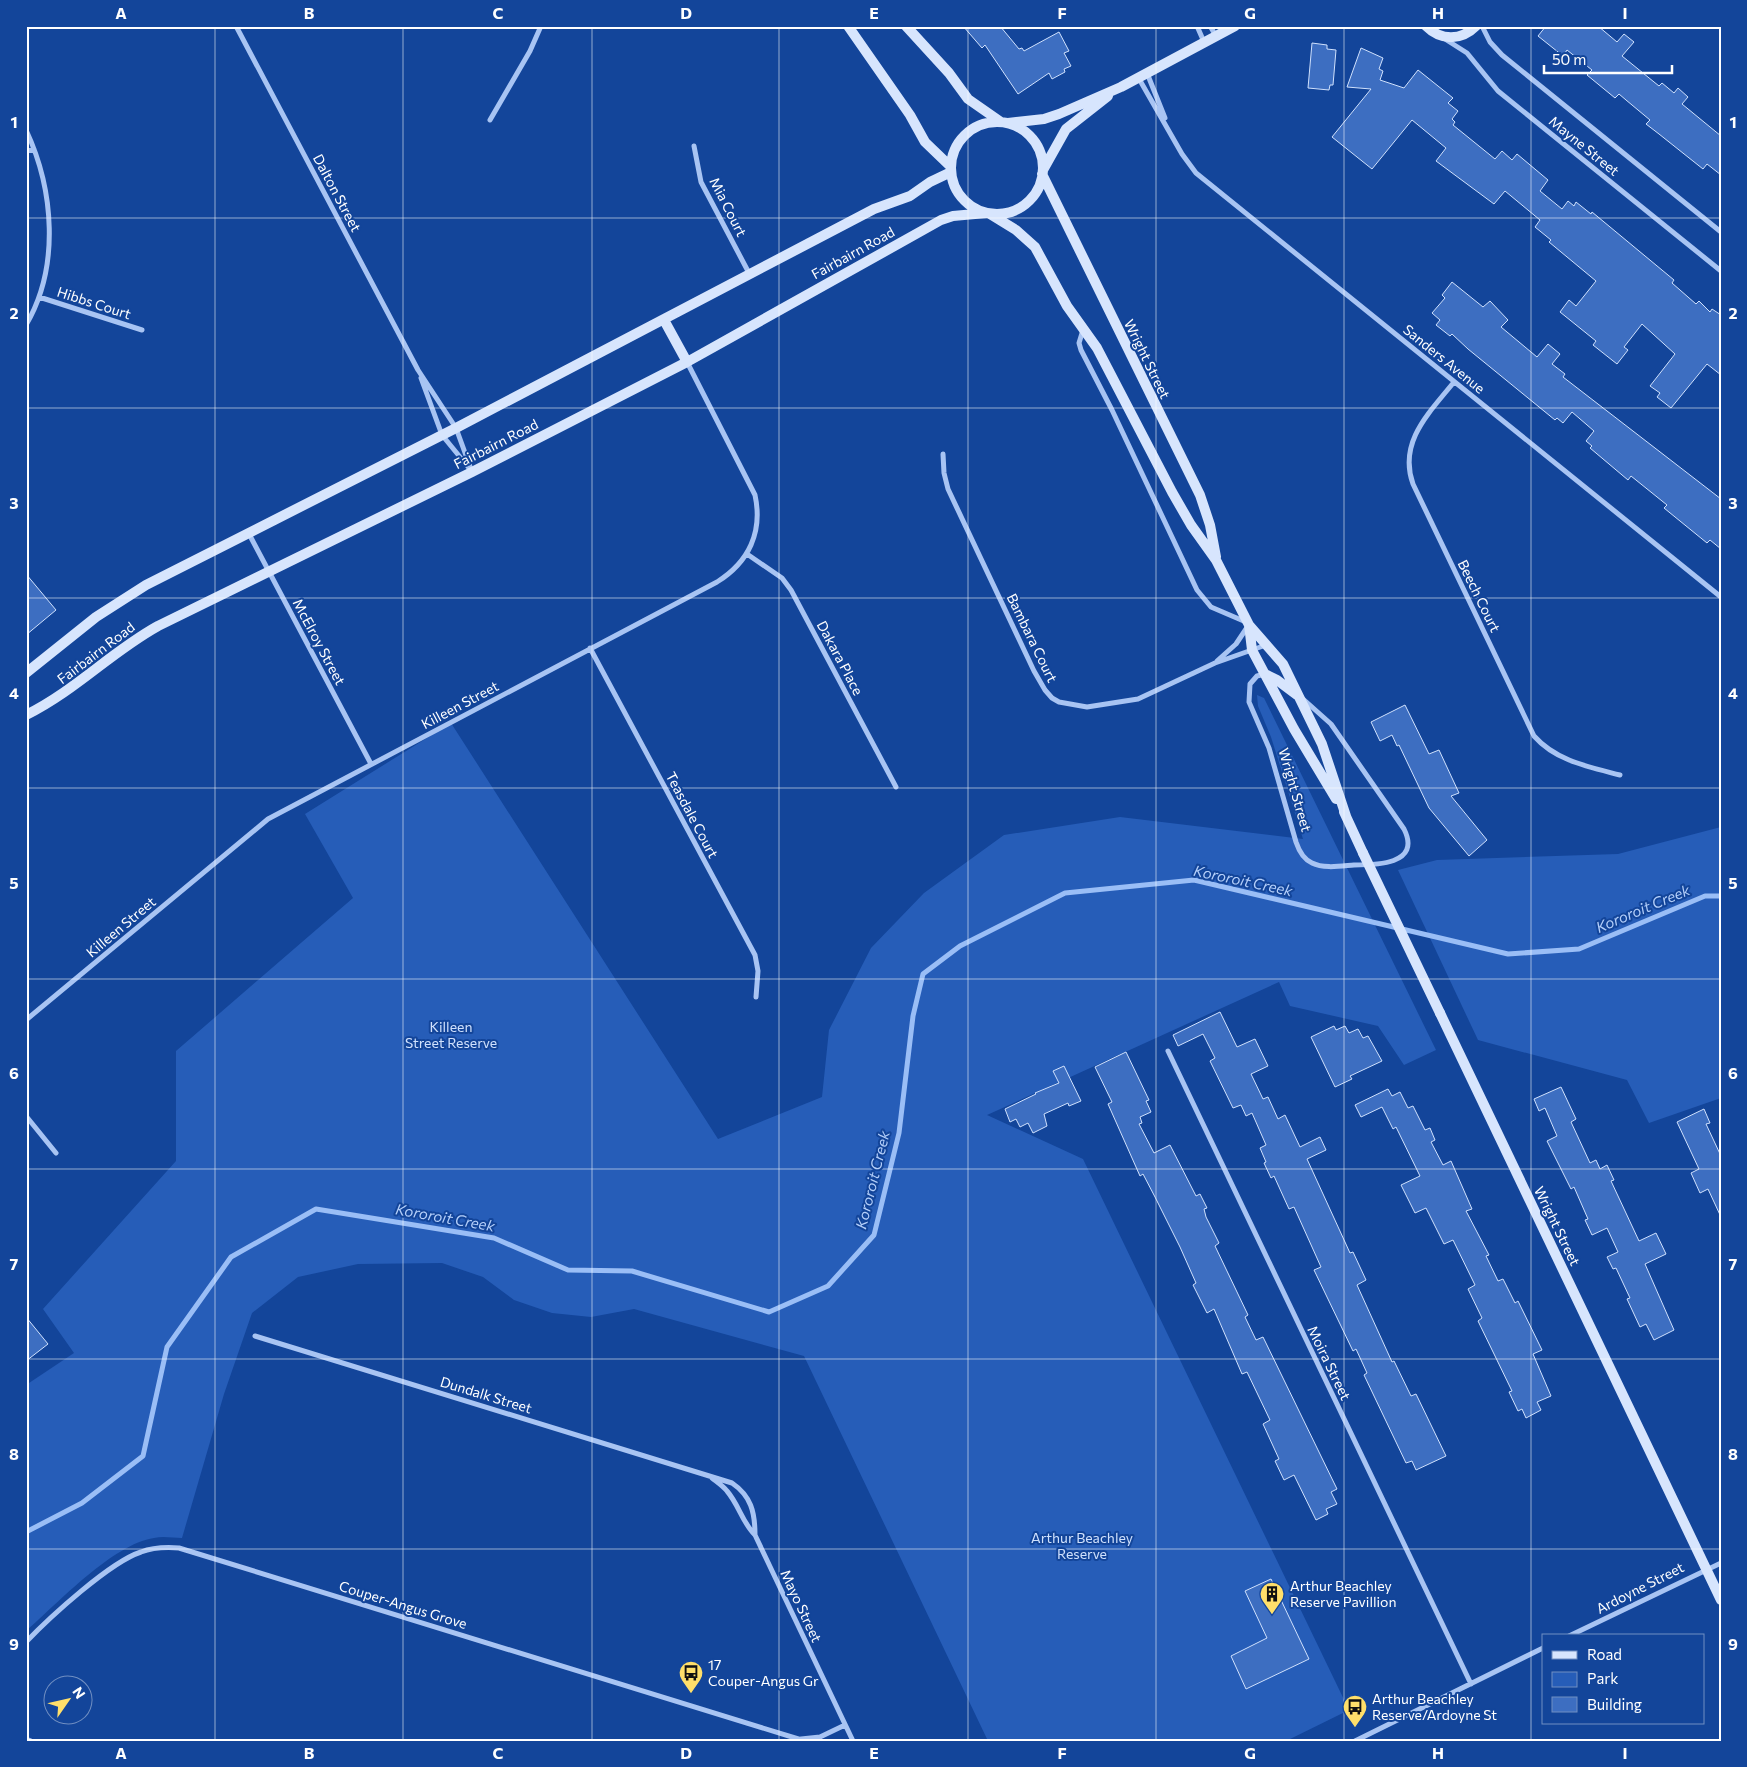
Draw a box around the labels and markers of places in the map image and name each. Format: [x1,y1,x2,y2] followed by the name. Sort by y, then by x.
[1290,1577,1396,1610] place label: Arthur Beachley Reserve Pavillion
[1259,1581,1285,1615] building icon: Arthur Beachley Reserve Pavillion
[708,1656,819,1689] place label: 17 Couper-Angus Gr
[678,1660,704,1694] bus stop icon: 17 Couper-Angus Gr
[1372,1690,1497,1723] place label: Arthur Beachley Reserve/Ardoyne St
[1342,1694,1368,1728] bus stop icon: Arthur Beachley Reserve/Ardoyne St

